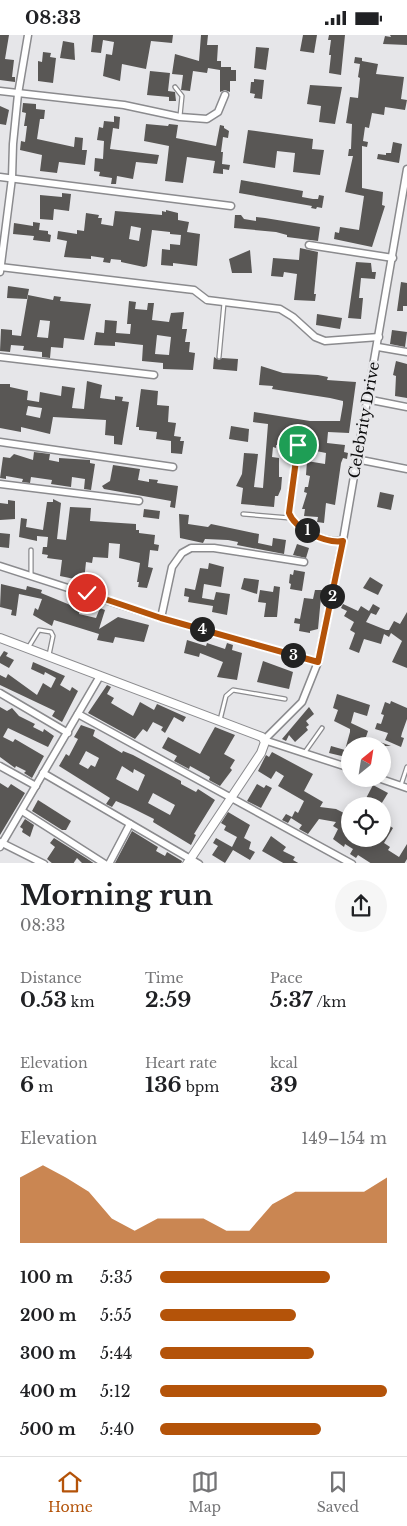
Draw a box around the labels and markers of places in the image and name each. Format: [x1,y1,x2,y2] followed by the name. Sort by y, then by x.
[277,424,319,466] pin
[294,517,320,543] pin: 1
[66,572,108,614] pin
[320,583,344,609] pin: 2
[190,617,214,641] pin: 4
[280,643,306,667] pin: 3

